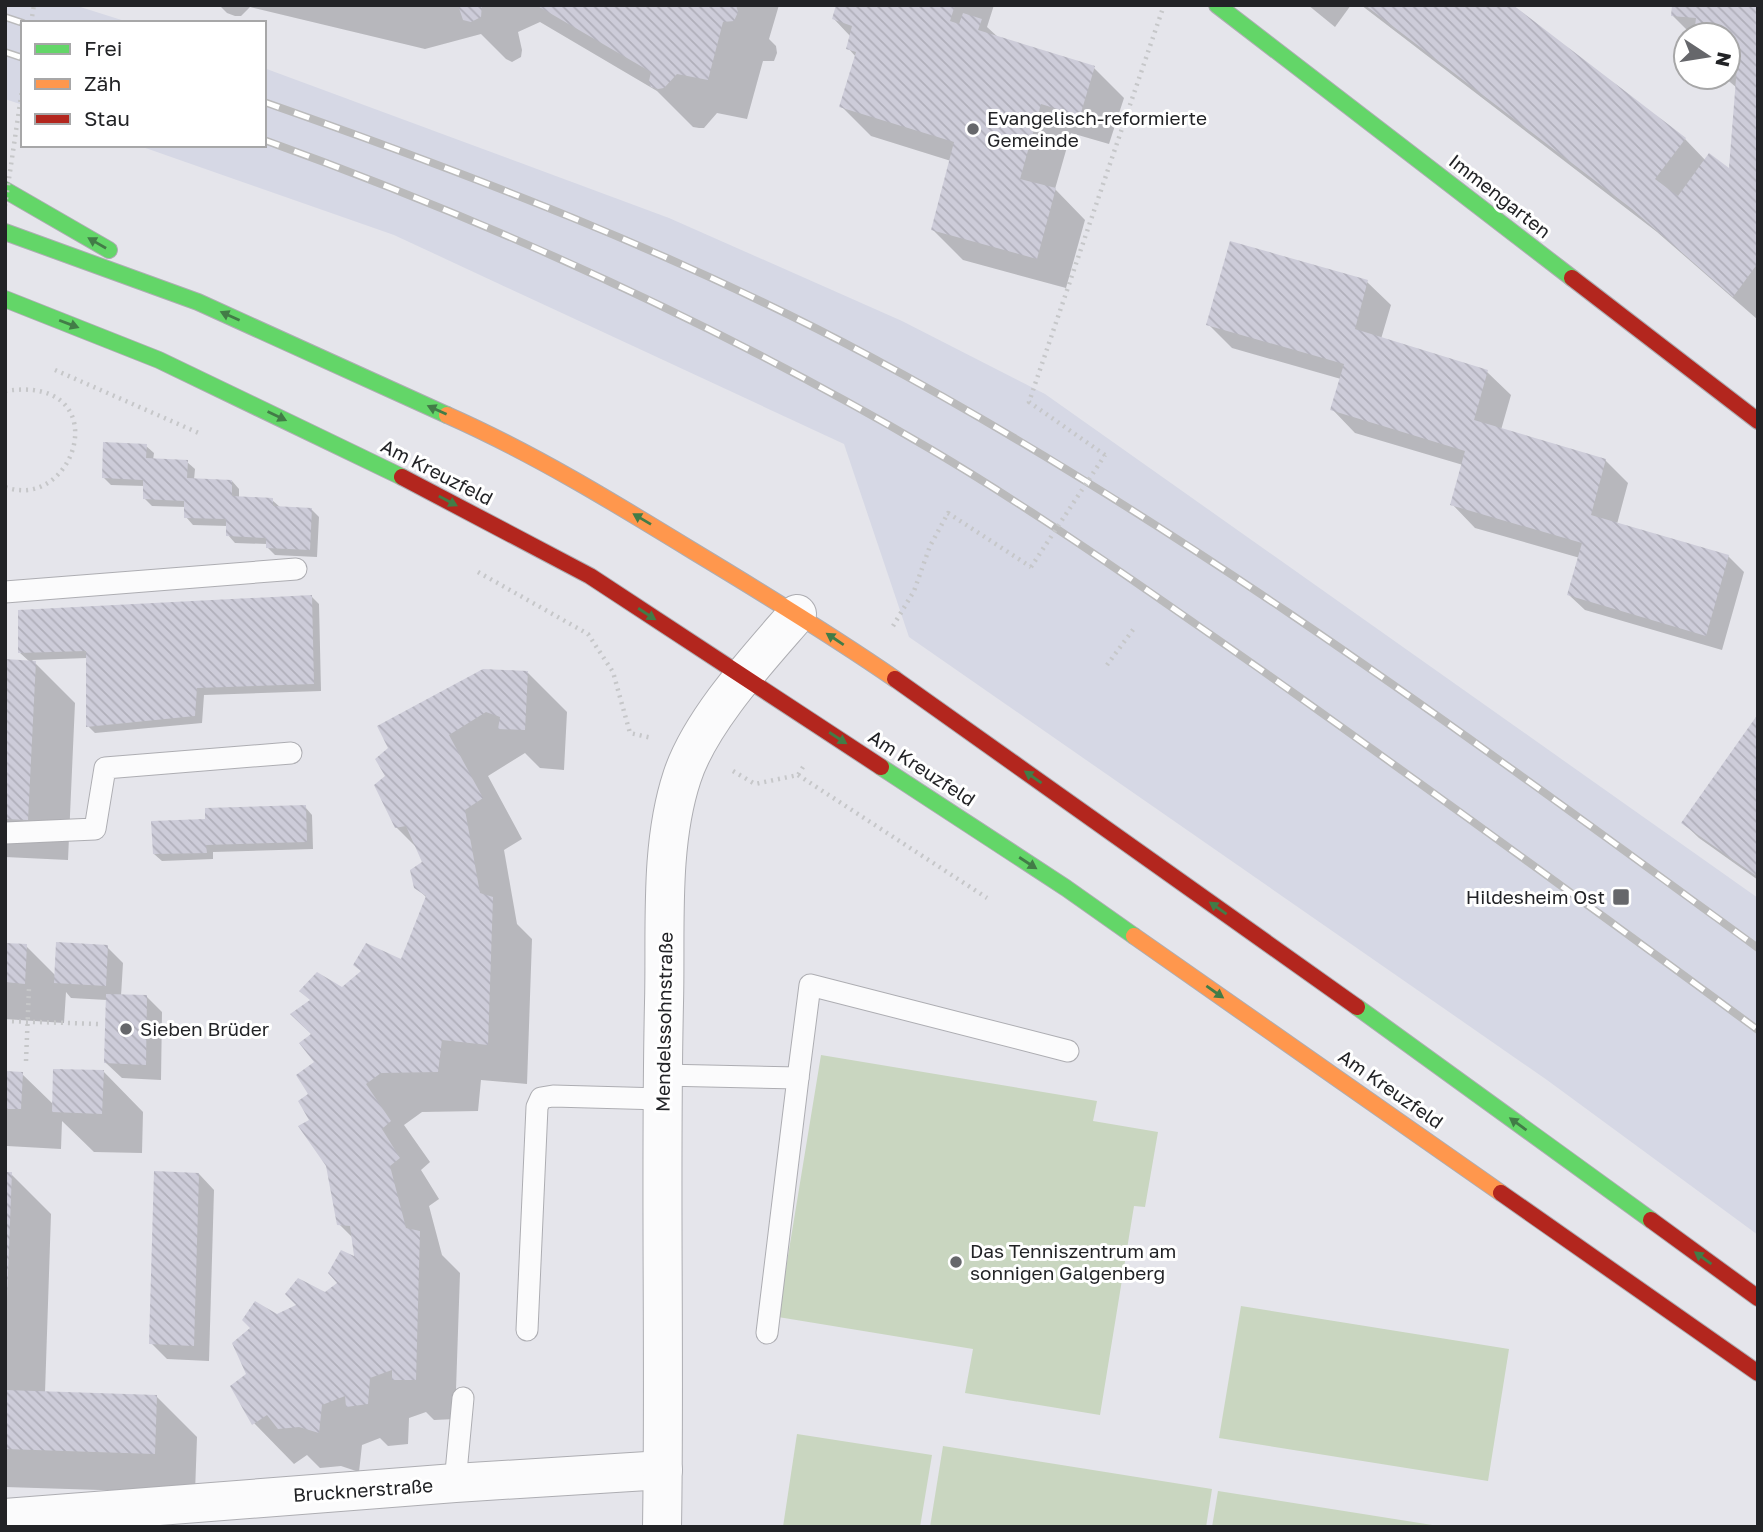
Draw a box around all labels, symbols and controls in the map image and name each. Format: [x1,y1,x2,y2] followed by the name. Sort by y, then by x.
[21,21,266,147] legend
[1672,21,1742,91] north arrow
[84,35,122,61] text: Frei
[1711,50,1737,69] text: N
[84,70,121,96] text: Zäh
[84,105,130,131] text: Stau
[987,106,1207,151] place label: Evangelisch-reformierte Gemeinde
[965,121,981,137] marker: Evangelisch-reformierte Gemeinde
[1445,149,1556,242] street label: Immengarten
[87,237,107,249] one-way arrow
[219,310,240,321] one-way arrow
[58,319,79,330] one-way arrow
[427,404,447,416] one-way arrow
[267,411,287,422] one-way arrow
[377,434,497,510] street label: Am Kreuzfeld
[438,496,458,507] one-way arrow
[632,513,651,526] one-way arrow
[637,607,657,620] one-way arrow
[825,633,845,646] one-way arrow
[865,725,980,811] street label: Am Kreuzfeld
[828,731,847,744] one-way arrow
[1024,770,1042,784] one-way arrow
[1018,856,1037,869] one-way arrow
[1466,885,1605,908] place label: Hildesheim Ost
[1611,887,1631,907] marker: Hildesheim Ost
[1209,901,1227,915] one-way arrow
[650,932,677,1112] street label: Mendelssohnstraße
[1206,985,1224,999] one-way arrow
[140,1017,270,1040] place label: Sieben Brüder
[118,1021,134,1037] marker: Sieben Brüder
[1335,1044,1448,1133] street label: Am Kreuzfeld
[1509,1117,1527,1131] one-way arrow
[970,1239,1176,1284] place label: Das Tenniszentrum am sonnigen Galgenberg
[1693,1251,1712,1265] one-way arrow
[948,1254,964,1270] marker: Das Tenniszentrum am sonnigen Galgenberg
[292,1473,434,1506] street label: Brucknerstraße

